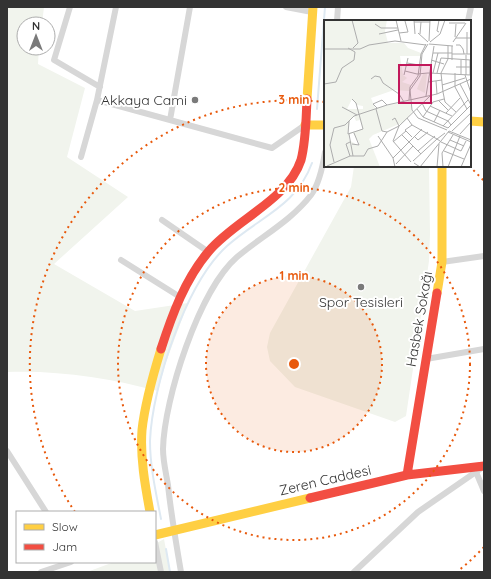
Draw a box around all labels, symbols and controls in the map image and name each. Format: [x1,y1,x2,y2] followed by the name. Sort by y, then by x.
[16,16,56,56] north arrow
[32,19,40,33] text: N
[324,20,471,167] inset map
[101,91,187,109] place label: Akkaya Cami
[279,92,309,107] text: 3 min
[190,95,200,105] marker: Akkaya Cami
[278,180,310,195] text: 2 min
[279,268,309,283] text: 1 min
[402,270,436,368] street label: Hasbek Sokağı
[356,282,366,292] marker: Spor Tesisleri
[319,293,403,311] place label: Spor Tesisleri
[287,357,301,371] centre of rings
[277,461,373,499] street label: Zeren Caddesi
[16,511,156,563] legend
[52,519,78,534] text: Slow
[52,539,77,554] text: Jam

